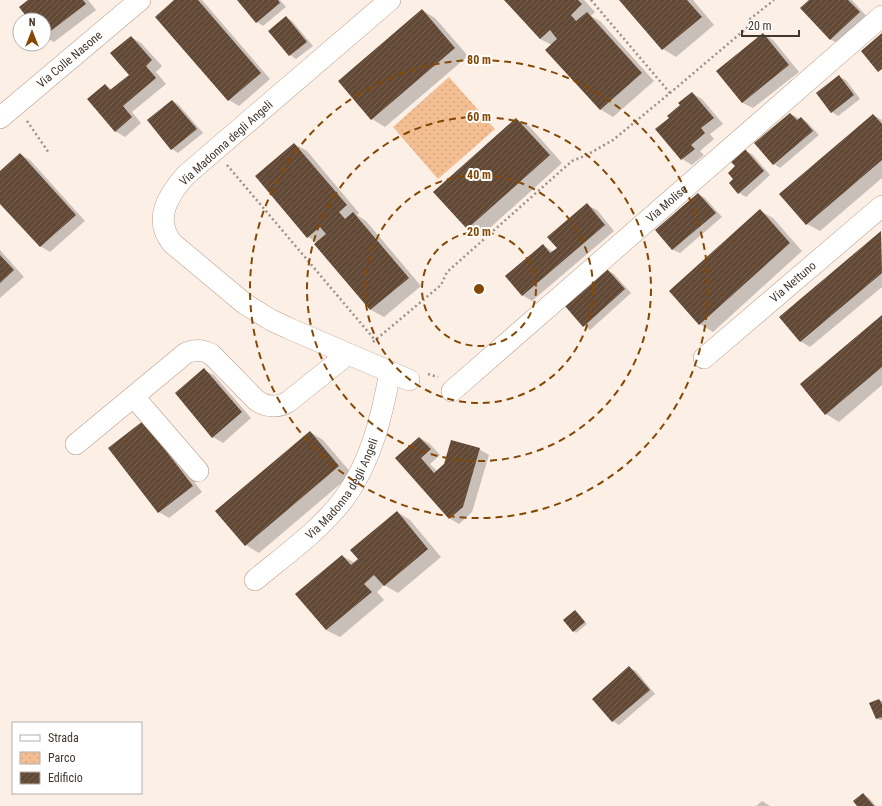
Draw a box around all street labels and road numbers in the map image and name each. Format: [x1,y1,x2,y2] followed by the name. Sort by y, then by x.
[34,28,105,91] street label: Via Colle Nasone
[177,97,275,189] street label: Via Madonna degli Angeli
[643,182,690,225] street label: Via Molise
[767,259,819,305] street label: Via Nettuno
[303,436,381,542] street label: Via Madonna degli Angeli

